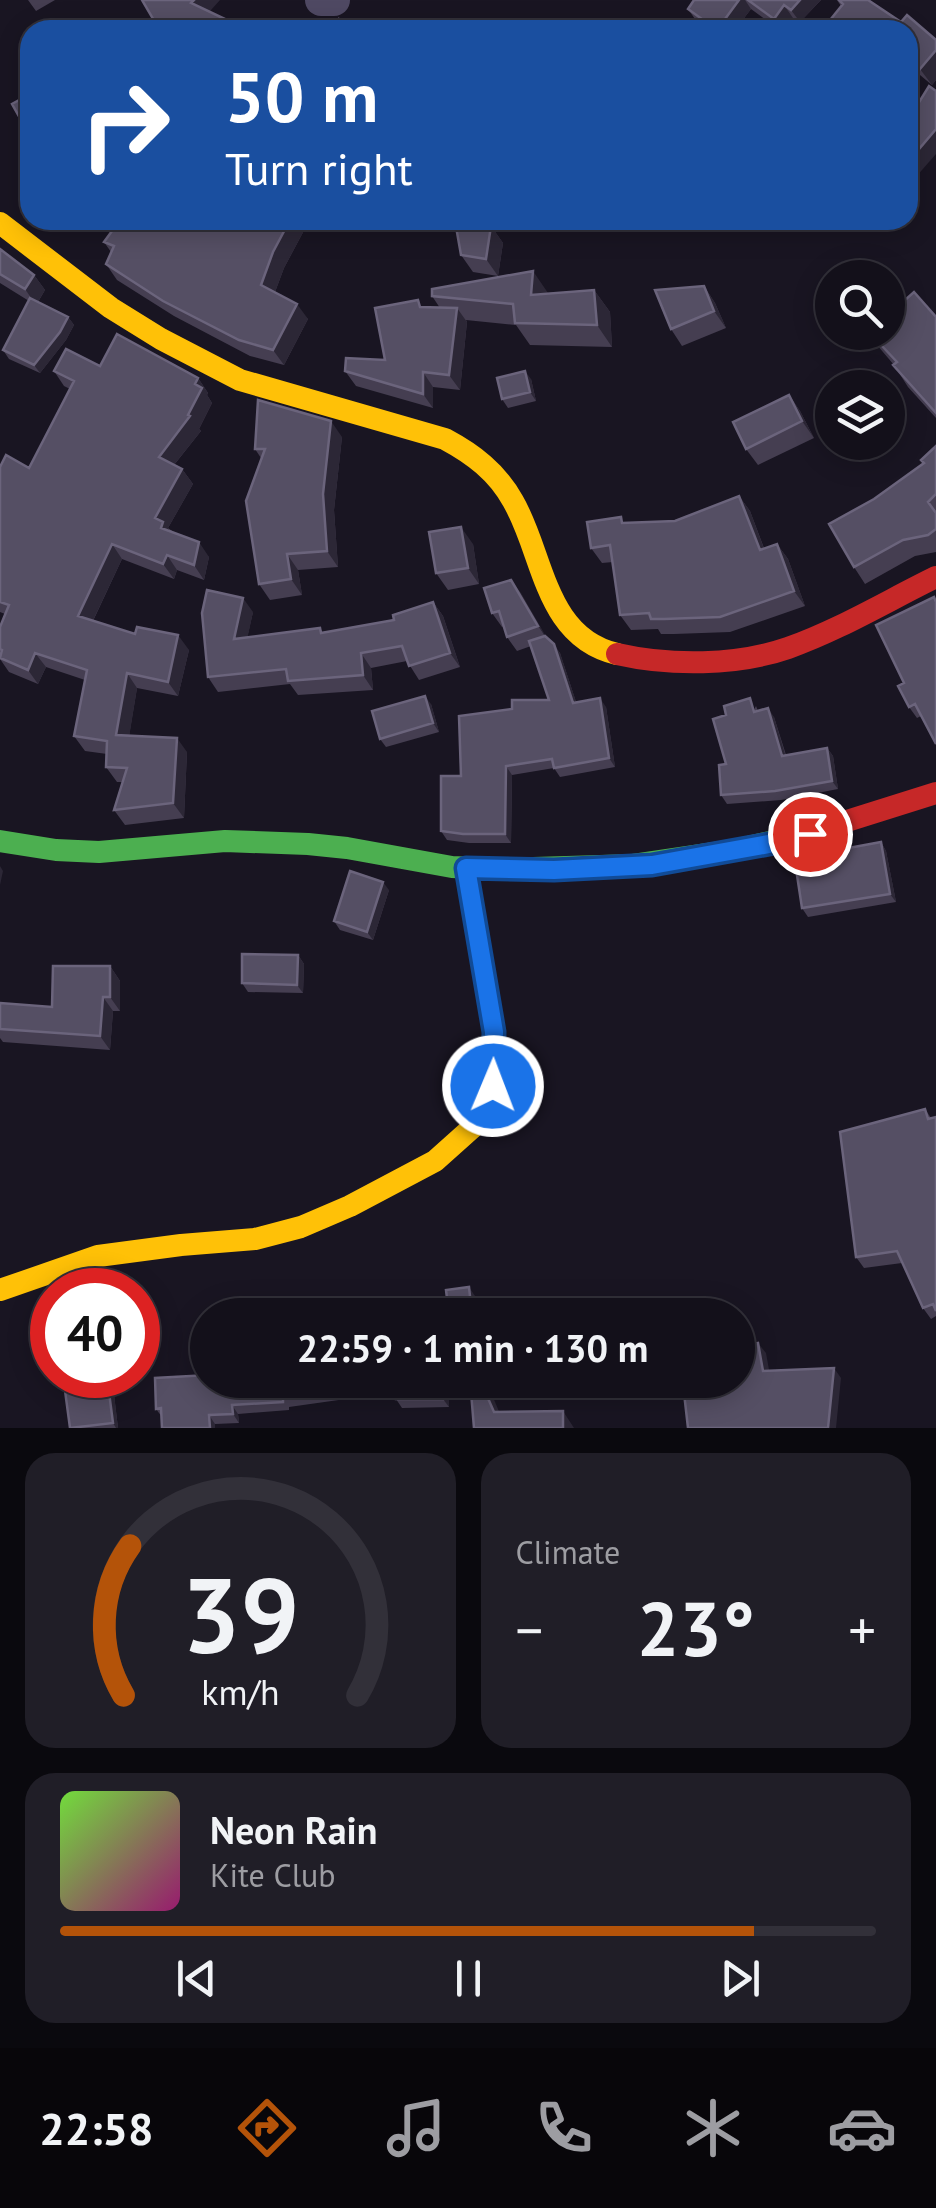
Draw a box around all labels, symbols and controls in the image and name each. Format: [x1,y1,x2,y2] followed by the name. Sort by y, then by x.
[225,51,378,141] text: 50 m
[60,60,190,190] icon: right
[225,139,413,197] text: Turn right
[815,260,905,460] map controls
[815,260,905,350] button: search
[815,370,905,460] button: layers
[768,792,853,877] pin
[783,807,838,862] icon: arrive
[441,1034,545,1138] position arrow
[30,1268,160,1398] speed limit sign: 40
[297,1323,648,1372] text: 22:59 · 1 min · 130 m
[516,1531,620,1573] text: Climate
[181,1547,299,1682] text: 39
[637,1580,755,1677] text: 23°
[516,1594,543,1665] text: −
[848,1594,876,1665] text: +
[201,1669,279,1715] text: km/h
[210,1805,377,1854] text: Neon Rain
[210,1854,336,1896] text: Kite Club
[169,1951,224,2006] icon: previous
[441,1951,496,2006] icon: pause
[713,1951,768,2006] icon: next
[232,2093,302,2163] icon: directions
[381,2093,451,2163] icon: music
[529,2093,599,2163] icon: phone
[678,2093,748,2163] icon: climate
[827,2093,897,2163] icon: car
[39,2099,153,2157] text: 22:58

